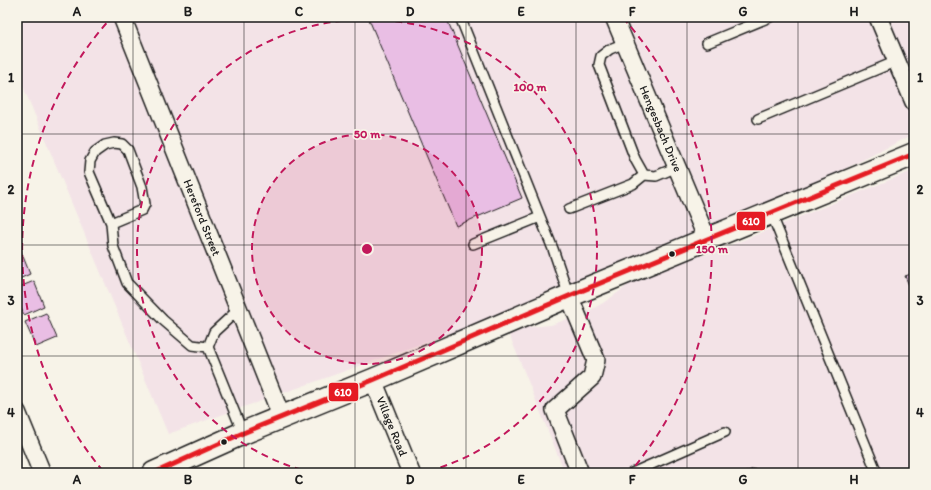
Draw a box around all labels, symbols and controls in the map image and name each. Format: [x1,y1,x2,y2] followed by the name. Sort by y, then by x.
[72,4,82,19] text: A
[184,4,193,19] text: B
[295,4,304,19] text: C
[406,4,415,19] text: D
[517,4,525,19] text: E
[629,4,636,19] text: F
[739,4,748,19] text: G
[850,4,859,19] text: H
[8,70,14,85] text: 1
[917,70,923,85] text: 1
[513,80,547,94] text: 100 m
[636,83,685,174] street label: Hengesbach Drive
[354,127,381,141] text: 50 m
[180,177,224,258] street label: Hereford Street
[8,182,15,197] text: 2
[917,182,924,197] text: 2
[736,211,766,231] line badge: 610
[742,215,760,228] text: 610
[360,242,374,256] centre of rings
[696,242,729,256] text: 150 m
[667,249,677,259] unlabelled marker
[7,293,15,308] text: 3
[916,293,924,308] text: 3
[328,382,359,402] line badge: 610
[334,386,352,399] text: 610
[373,394,411,459] street label: Village Road
[7,405,15,420] text: 4
[916,405,924,420] text: 4
[219,437,229,447] unlabelled marker
[72,472,82,487] text: A
[184,472,193,487] text: B
[295,472,304,487] text: C
[406,472,415,487] text: D
[517,472,525,487] text: E
[629,472,636,487] text: F
[739,472,748,487] text: G
[850,472,859,487] text: H

